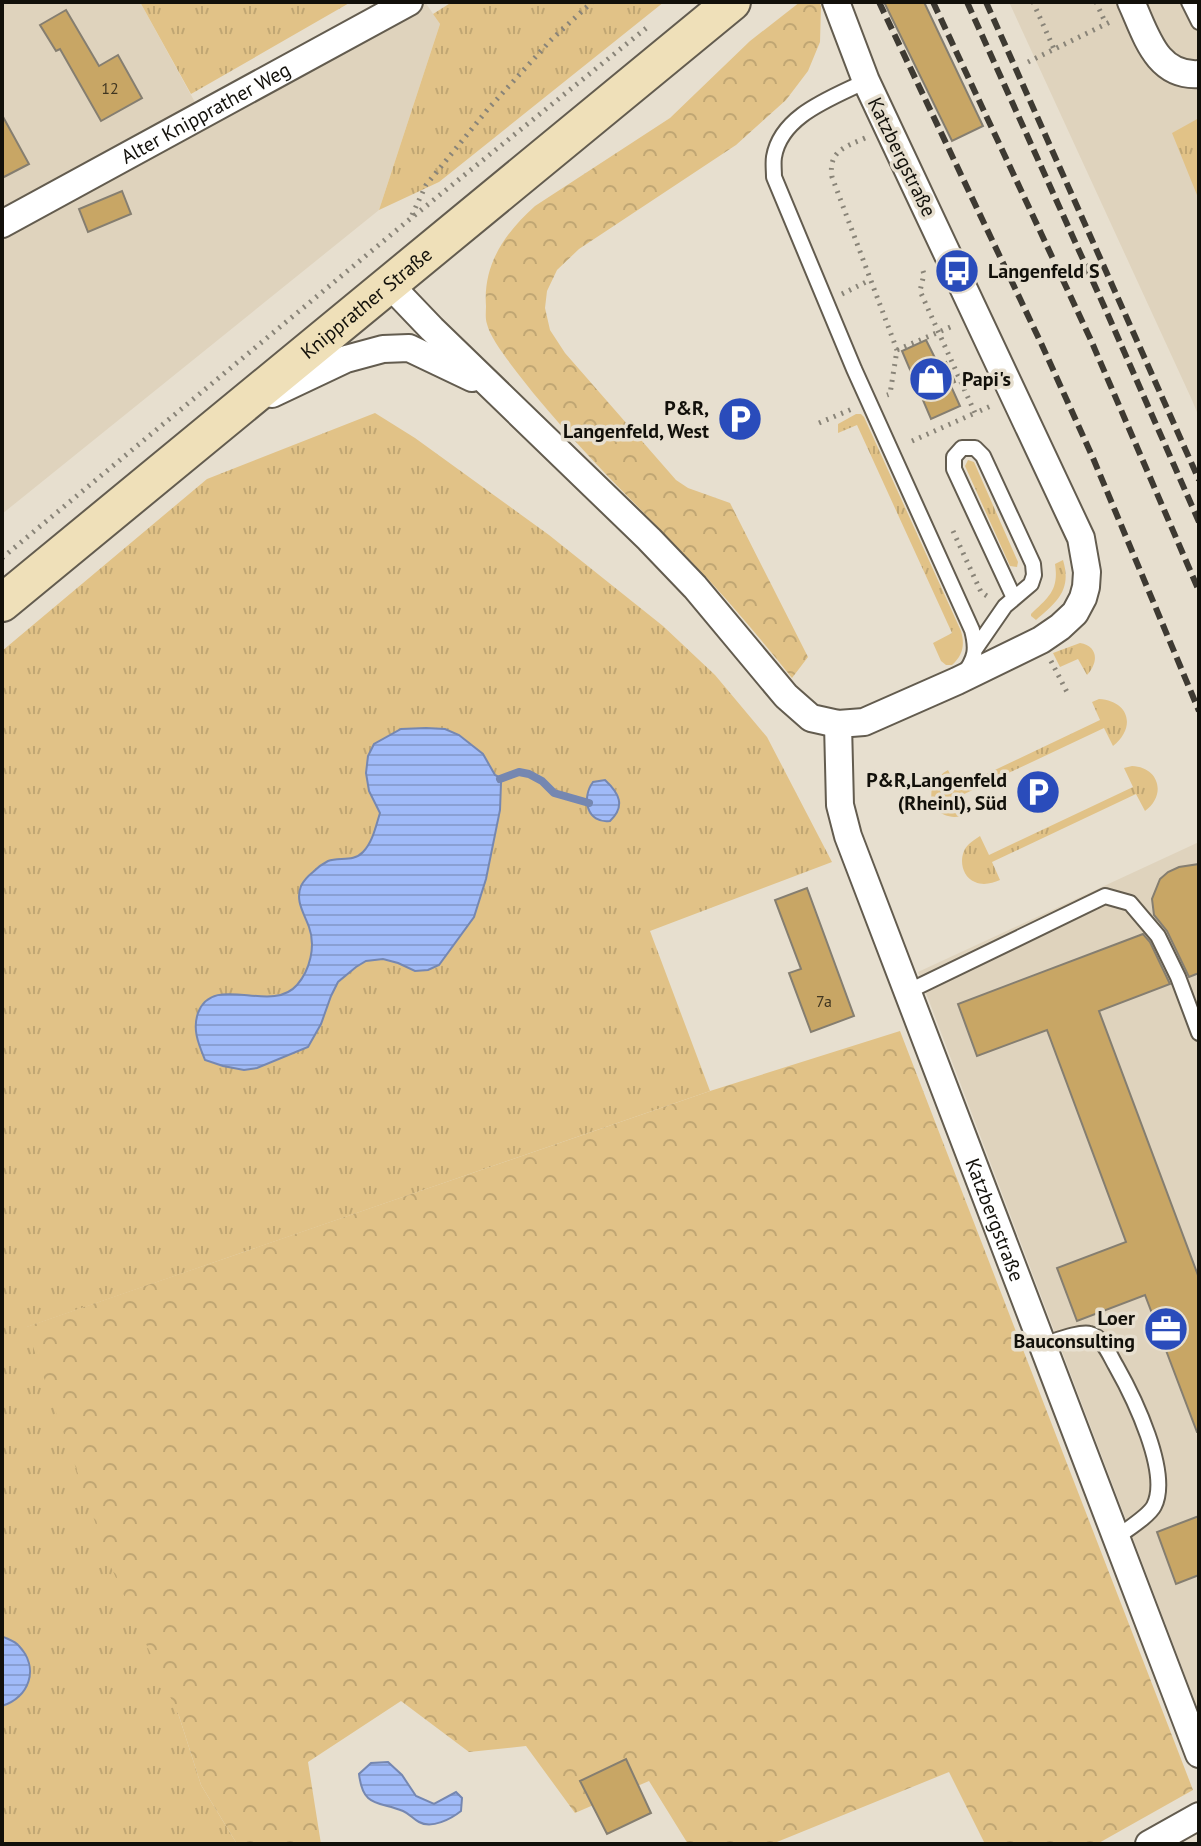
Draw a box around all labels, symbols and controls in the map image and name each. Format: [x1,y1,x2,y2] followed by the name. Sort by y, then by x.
[117,56,295,170] street label: Alter Knipprather Weg
[101,78,119,98] house number: 12
[862,93,942,221] street label: Katzbergstraße
[295,241,437,365] street label: Knipprather Straße
[933,247,981,295] bus stop icon: Langenfeld S
[988,258,1100,284] place label: Langenfeld S
[907,355,955,403] shop icon: Papi's
[962,366,1011,392] place label: Papi's
[563,395,709,444] place label: P&R, Langenfeld, West
[716,395,764,443] parking icon: P&R, Langenfeld, West
[866,767,1007,816] place label: P&R,Langenfeld (Rheinl), Süd
[1014,768,1062,816] parking icon: P&R,Langenfeld (Rheinl), Süd
[816,991,832,1011] house number: 7a
[959,1155,1030,1285] street label: Katzbergstraße
[1013,1305,1135,1354] place label: Loer Bauconsulting
[1142,1305,1190,1353] office icon: Loer Bauconsulting

